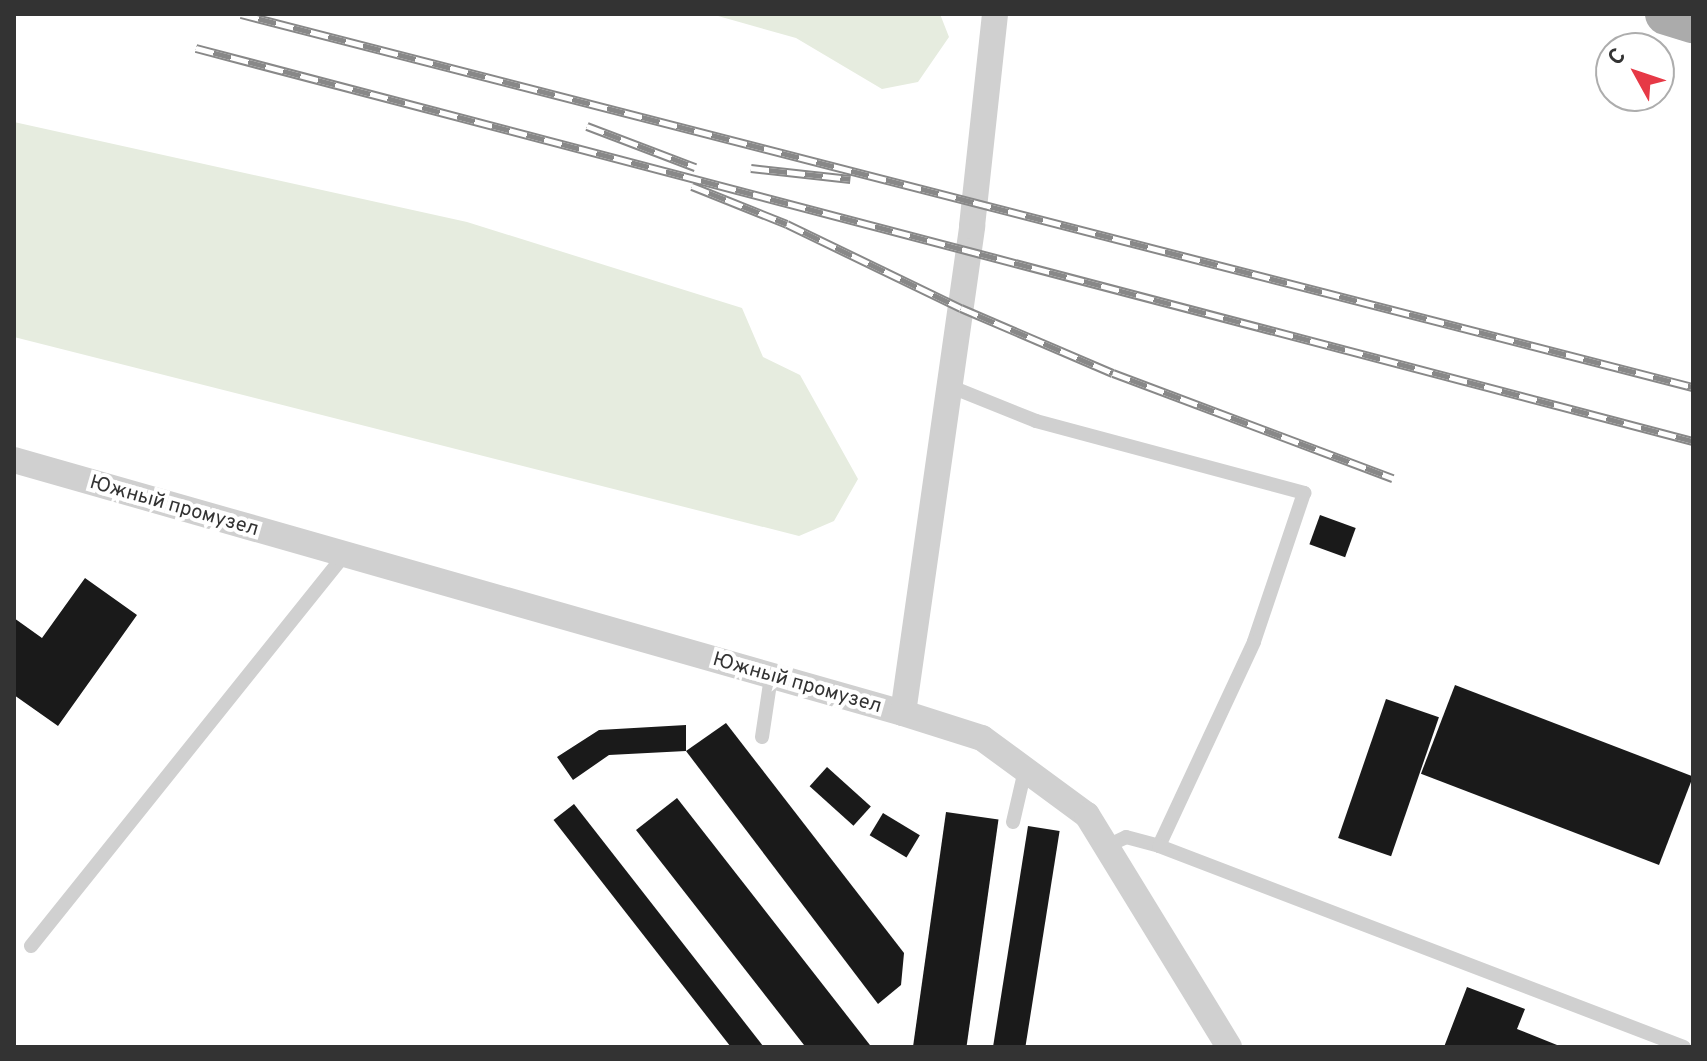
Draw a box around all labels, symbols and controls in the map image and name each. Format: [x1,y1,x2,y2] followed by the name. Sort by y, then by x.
[1595,32,1675,112] north arrow
[1603,43,1633,72] text: С
[87,471,261,543] street label: Южный промузел
[710,648,884,720] street label: Южный промузел

